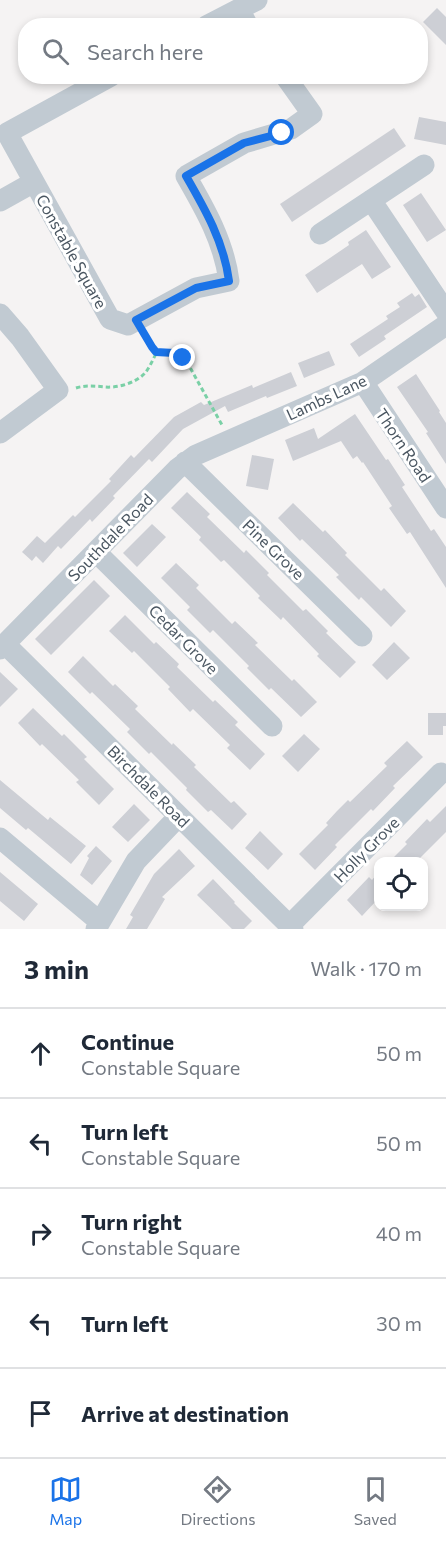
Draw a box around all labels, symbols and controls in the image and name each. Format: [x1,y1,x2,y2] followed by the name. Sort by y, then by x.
[18,18,428,84] search box
[39,35,72,68] icon: search
[87,38,203,65] text: Search here
[268,119,294,145] route start
[33,191,111,311] street label: Constable Square
[169,344,195,370] route end
[283,370,369,424] street label: Lambs Lane
[372,404,436,486] street label: Thorn Road
[64,489,156,585] street label: Southdale Road
[239,515,309,583] street label: Pine Grove
[145,600,223,678] street label: Cedar Grove
[104,741,194,831] street label: Birchdale Road
[329,812,403,886] street label: Holly Grove
[374,857,428,911] map controls
[374,857,428,911] button: locate
[24,953,89,984] text: 3 min
[311,956,422,980] text: Walk · 170 m
[81,1028,174,1055] text: Continue
[24,1037,57,1070] icon: ahead
[376,1041,422,1065] text: 50 m
[81,1055,240,1079] text: Constable Square
[81,1118,168,1145] text: Turn left
[24,1127,57,1160] icon: left
[376,1131,422,1155] text: 50 m
[81,1145,240,1169] text: Constable Square
[81,1208,182,1235] text: Turn right
[24,1217,57,1250] icon: right
[376,1221,422,1245] text: 40 m
[81,1235,240,1259] text: Constable Square
[24,1307,57,1340] icon: left
[81,1310,168,1337] text: Turn left
[376,1311,422,1335] text: 30 m
[24,1397,57,1430] icon: arrive
[81,1400,289,1427] text: Arrive at destination
[49,1473,82,1528] tab: Map
[180,1473,255,1528] tab: Directions
[354,1473,397,1528] tab: Saved

